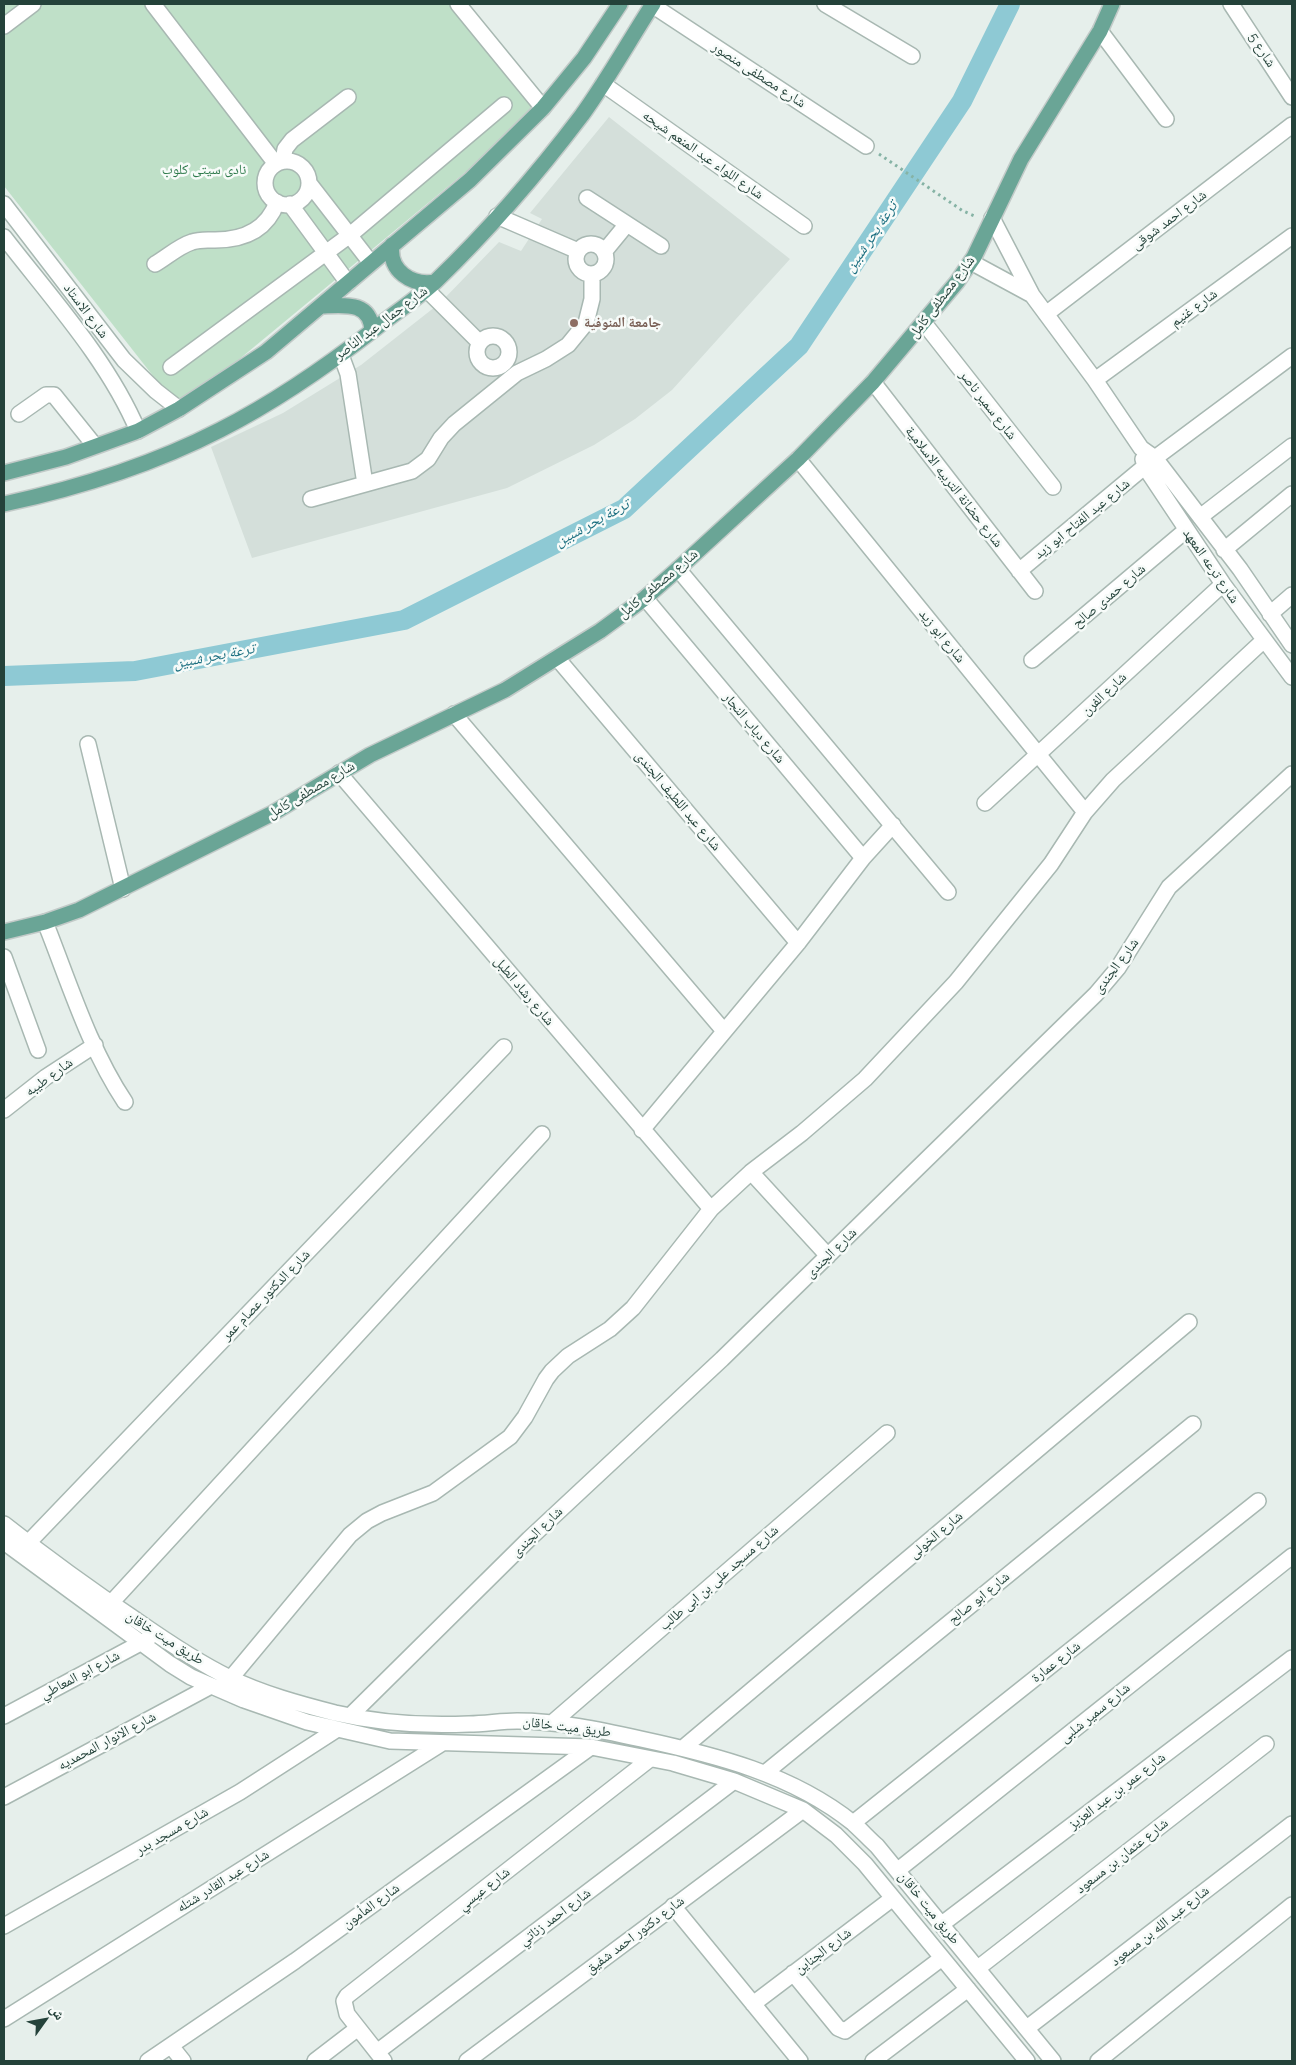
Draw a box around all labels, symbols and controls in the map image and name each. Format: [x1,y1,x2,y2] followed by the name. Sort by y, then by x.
[1245,30,1279,70] street label: شارع 5
[709,38,809,112] street label: شارع مصطفى منصور
[639,107,767,203] street label: شارع اللواء عبد المنعم شيحه
[162,162,246,178] park label: نادى سيتى كلوب
[1128,186,1210,254] street label: شارع احمد شوقى
[841,198,901,276] water label: ترعة بحر شبين
[906,252,978,342] street label: شارع مصطفى كامل
[60,280,112,342] street label: شارع الاستاد
[331,283,431,363] street label: شارع جمال عبد الناصر
[1167,285,1221,331] street label: شارع غنيم
[584,315,661,331] place label: جامعة المنوفية
[568,317,580,329] marker: جامعة المنوفية
[956,367,1020,443] street label: شارع سمير ناصر
[901,423,1007,551] street label: شارع حضانة التربيه الاسلامية
[1031,475,1133,563] street label: شارع عبد الفتاح ابو زيد
[552,495,632,551] water label: ترعة بحر شبين
[1179,525,1243,607] street label: شارع ترعه المعهد
[615,546,701,622] street label: شارع مصطفى كامل
[1069,560,1149,632] street label: شارع حمدى صالح
[915,606,969,666] street label: شارع ابو زيد
[172,639,256,673] water label: ترعة بحر شبين
[1078,669,1130,719] street label: شارع الفرن
[719,689,789,767] street label: شارع دياب النجار
[631,748,725,854] street label: شارع عبد اللطيف الجندى
[264,757,358,823] street label: شارع مصطفى كامل
[1090,935,1142,997] street label: شارع الجندى
[490,953,558,1029] street label: شارع رشاد الطبل
[22,1054,76,1100] street label: شارع طيبه
[802,1224,860,1282] street label: شارع الجندى
[218,1246,314,1344] street label: شارع الدكتور عصام عمر
[508,1503,566,1561] street label: شارع الجندى
[906,1508,966,1562] street label: شارع الخولى
[656,1522,782,1634] street label: شارع مسجد على بن ابى طالب
[945,1568,1013,1628] street label: شارع ابو صالح
[123,1607,207,1669] street label: طريق ميت خاقان
[1028,1638,1084,1686] street label: شارع عمارة
[37,1647,123,1703] street label: شارع ابو المعاطي
[1056,1679,1134,1747] street label: شارع سمير شلبى
[55,1708,159,1774] street label: شارع الانوار المحمديه
[522,1713,612,1741] street label: طريق ميت خاقان
[1065,1749,1169,1833] street label: شارع عمر بن عبد العزيز
[133,1803,211,1859] street label: شارع مسجد بدر
[1072,1815,1172,1897] street label: شارع عثمان بن مسعود
[174,1846,272,1916] street label: شارع عبد القادر شتله
[455,1864,513,1914] street label: شارع عيسي
[895,1868,963,1948] street label: طريق ميت خاقان
[339,1880,403,1932] street label: شارع المأمون
[1107,1882,1213,1970] street label: شارع عبد الله بن مسعود
[516,1885,594,1949] street label: شارع احمد زناتي
[582,1892,688,1978] street label: شارع دكتور احمد شفيق
[791,1924,855,1978] street label: شارع الجناين
[20,1995,70,2045] north arrow
[47,2002,68,2023] text: ش

